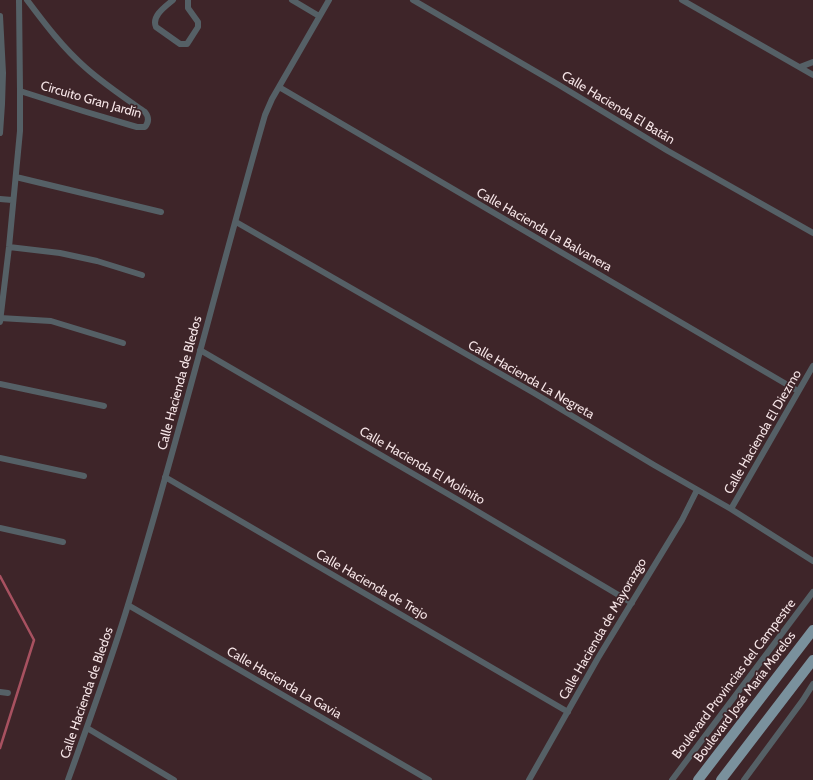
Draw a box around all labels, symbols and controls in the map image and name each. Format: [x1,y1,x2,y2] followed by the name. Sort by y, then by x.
[559,68,677,148] street label: Calle Hacienda El Batán
[39,78,143,122] street label: Circuito Gran Jardín
[474,185,614,275] street label: Calle Hacienda La Balvanera
[155,314,205,452] street label: Calle Hacienda de Bledos
[465,337,597,423] street label: Calle Hacienda La Negreta
[721,367,805,497] street label: Calle Hacienda El Diezmo
[357,424,487,508] street label: Calle Hacienda El Molinito
[313,546,431,624] street label: Calle Hacienda de Trejo
[556,555,650,703] street label: Calle Hacienda de Mayorazgo
[669,596,799,762] street label: Boulevard Provincias del Campestre
[57,625,117,761] street label: Calle Hacienda de Bledos
[691,629,799,765] street label: Boulevard José María Morelos
[224,644,344,722] street label: Calle Hacienda La Gavia

